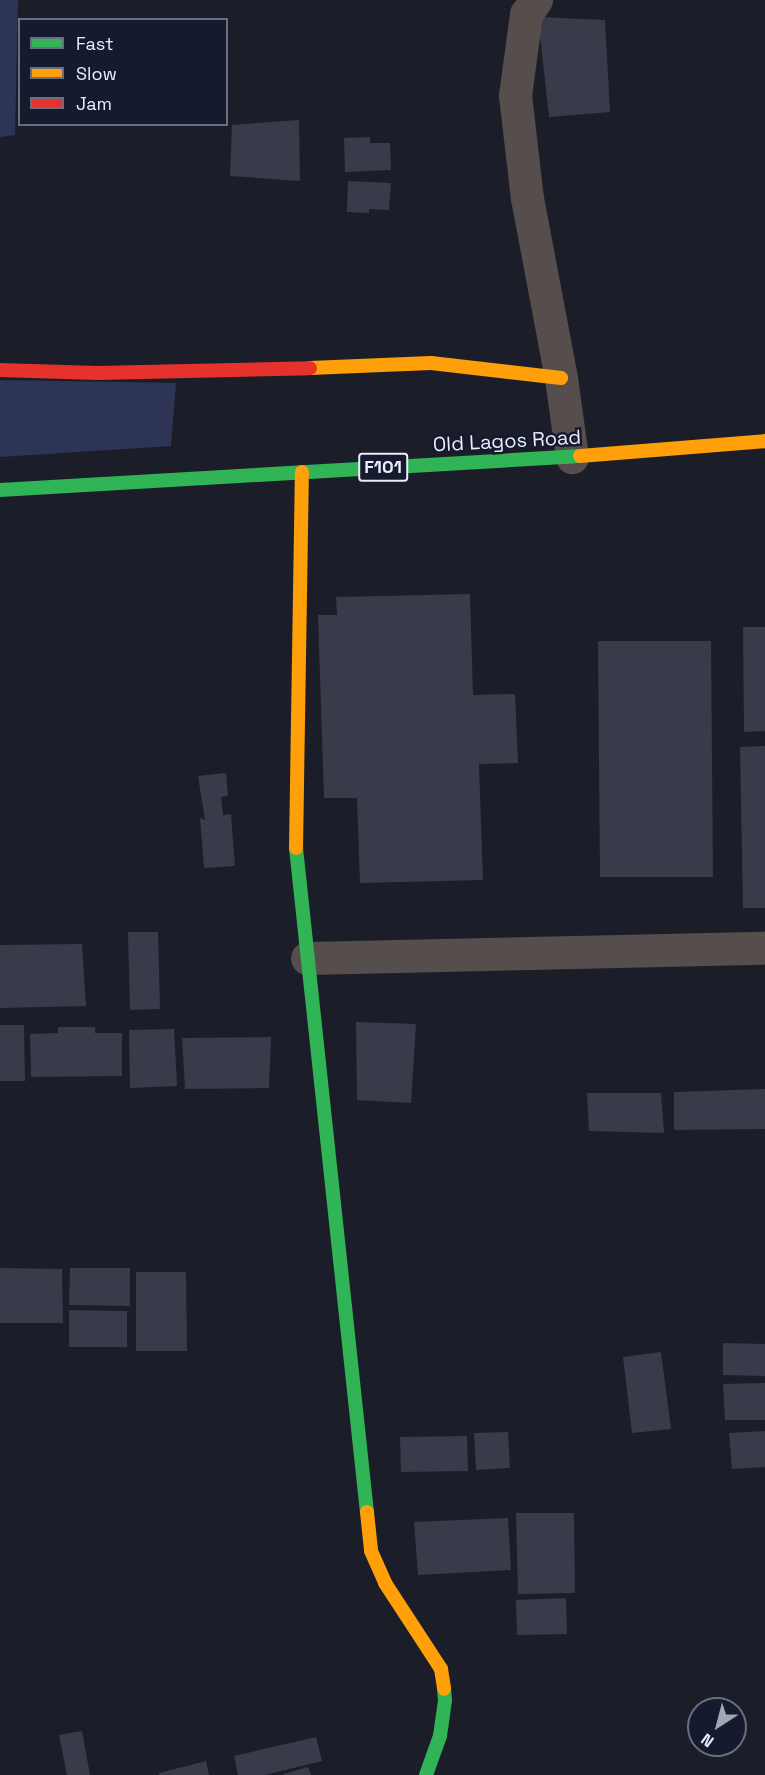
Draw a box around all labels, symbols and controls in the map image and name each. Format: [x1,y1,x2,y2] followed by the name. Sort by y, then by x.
[18,18,228,126] legend
[76,32,113,55] text: Fast
[76,62,117,85] text: Slow
[76,92,112,115] text: Jam
[432,425,582,457] street label: Old Lagos Road
[358,452,409,482] road number: F101
[687,1697,747,1757] north arrow
[697,1729,718,1752] text: N

